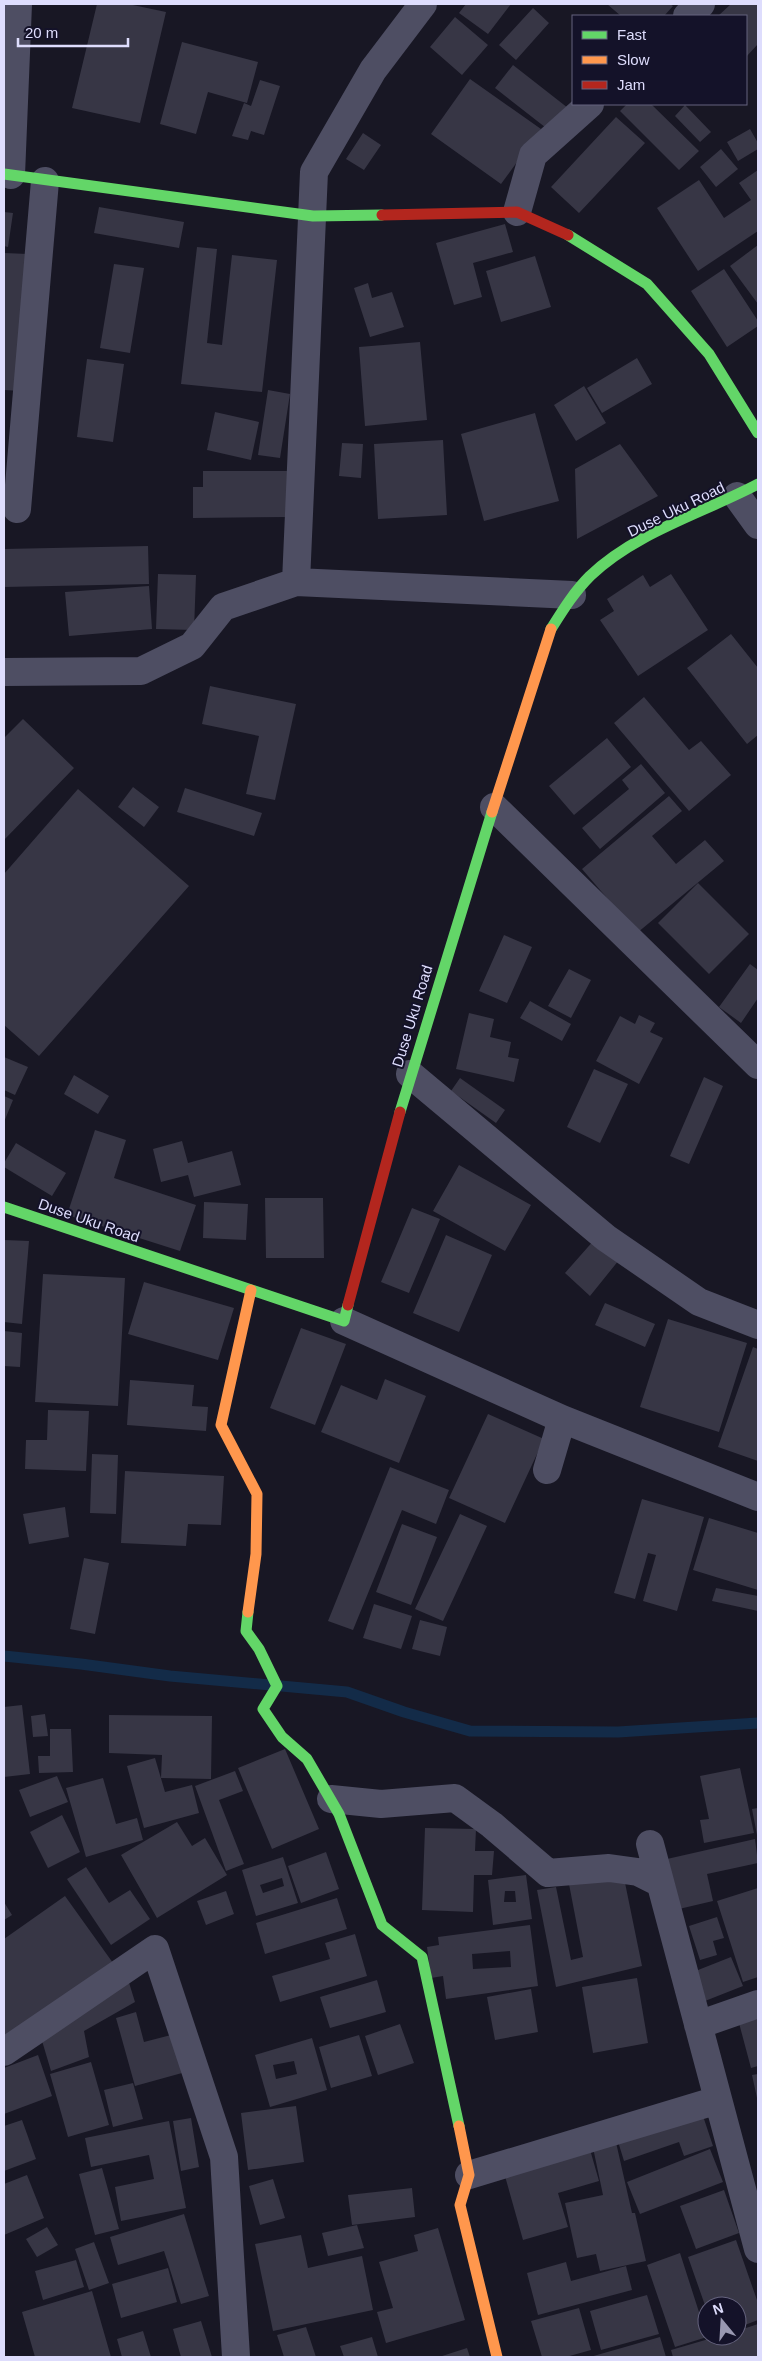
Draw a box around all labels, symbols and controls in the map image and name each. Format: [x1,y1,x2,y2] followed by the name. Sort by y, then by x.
[18,15,128,47] scale bar
[572,15,747,105] legend
[25,24,58,41] text: 20 m
[617,26,647,43] text: Fast
[617,51,650,68] text: Slow
[617,76,645,93] text: Jam
[625,478,727,540] street label: Duse Uku Road
[388,963,436,1069] street label: Duse Uku Road
[36,1195,142,1245] street label: Duse Uku Road
[697,2296,747,2346] north arrow
[711,2299,725,2318] text: N

